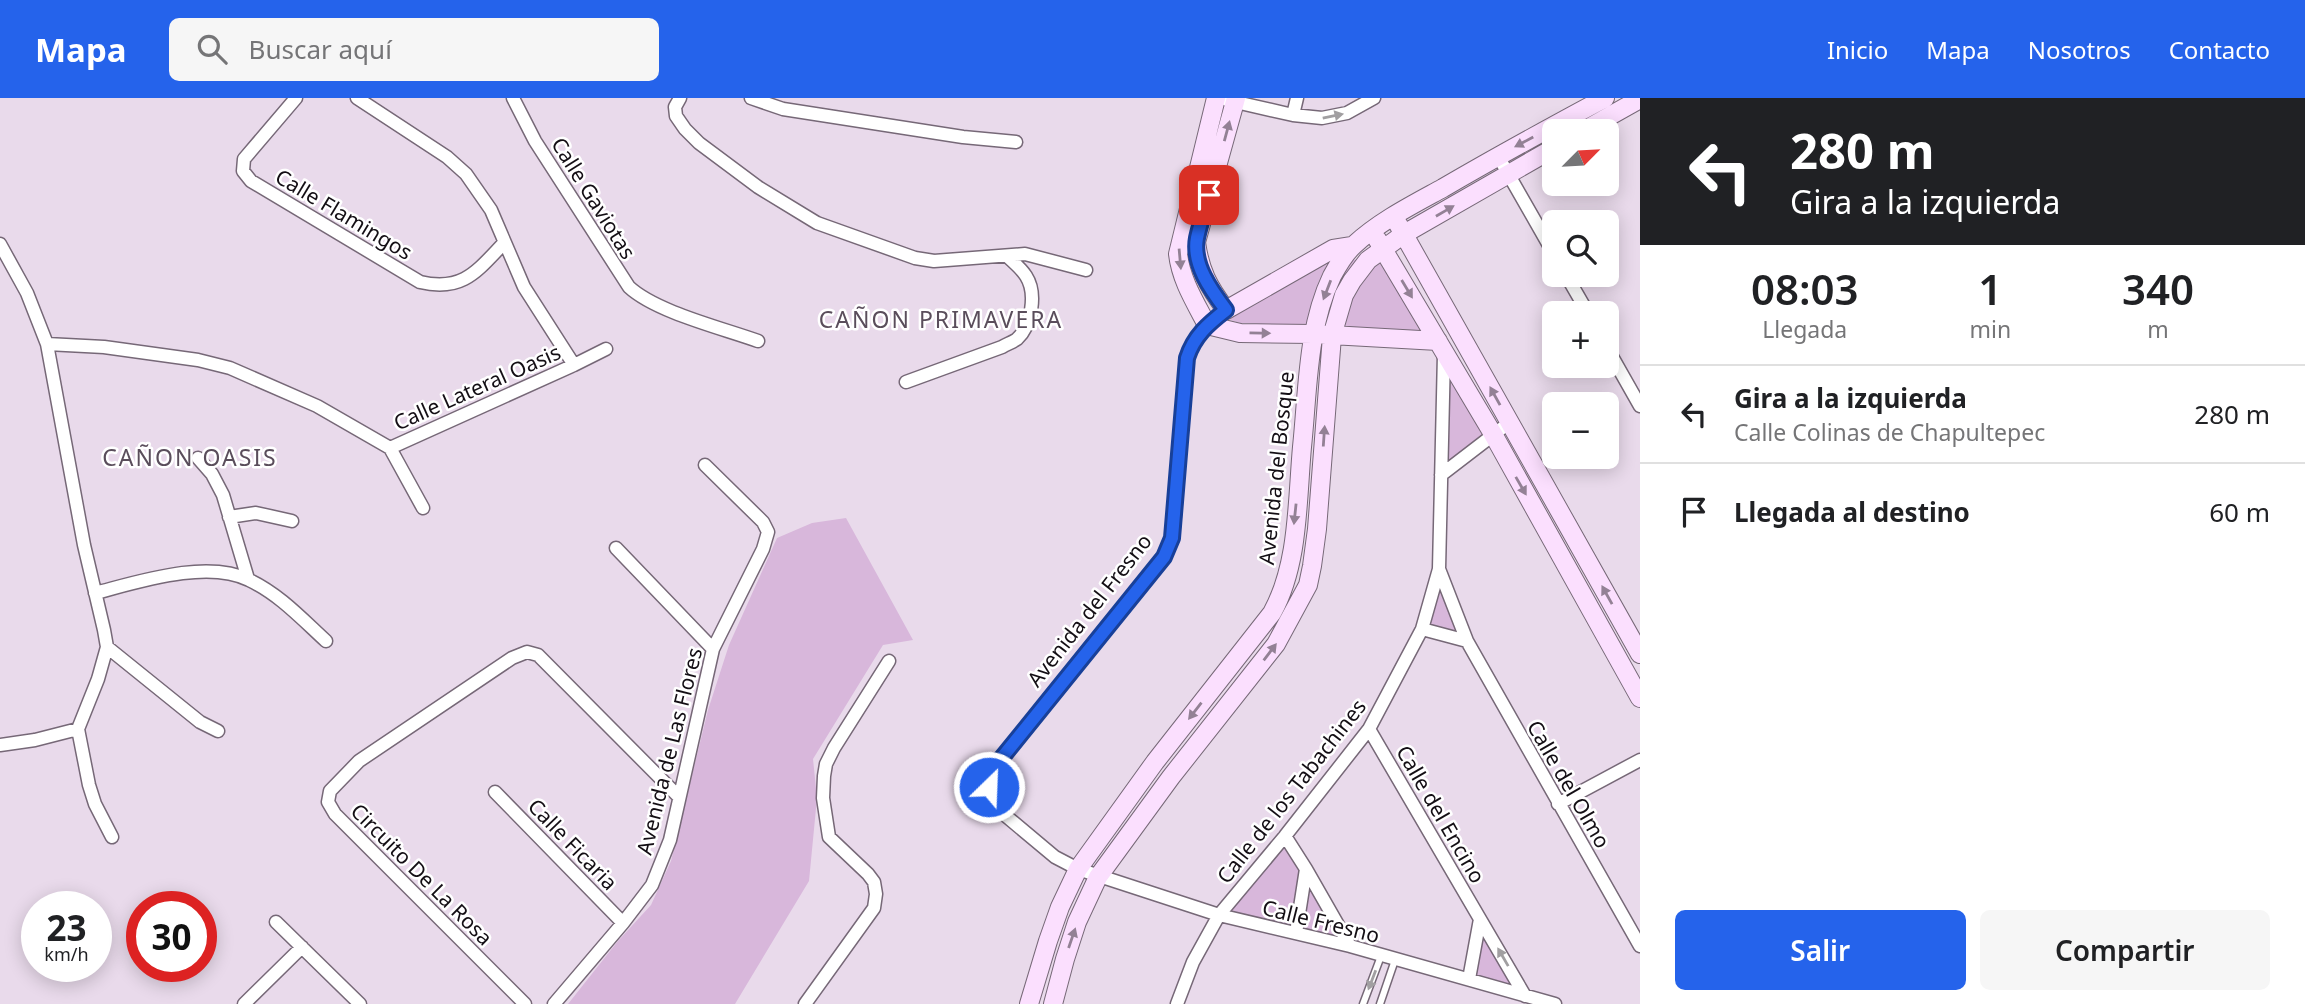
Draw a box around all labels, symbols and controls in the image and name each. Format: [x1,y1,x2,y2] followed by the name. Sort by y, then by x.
[169,18,659,81] search box
[35,27,127,72] text: Mapa
[193,30,231,68] icon: search
[249,31,392,67] text: Buscar aquí
[1827,33,1888,66] text: Inicio
[1926,33,1990,66] text: Mapa
[2028,33,2131,66] text: Nosotros
[2169,33,2270,66] text: Contacto
[1322,110,1344,121] one-way arrow
[1790,117,1935,183] text: 280 m
[1542,119,1619,196] north arrow
[1542,119,1619,469] map controls
[1222,120,1233,142] one-way arrow
[1675,126,1766,217] icon: left
[545,132,643,264] street label: Calle Gaviotas
[1514,136,1534,148] one-way arrow
[270,162,418,266] street label: Calle Flamingos
[1179,165,1239,225] pin
[1190,176,1228,214] icon: arrive
[1790,180,2060,223] text: Gira a la izquierda
[1435,205,1454,217] one-way arrow
[1542,210,1619,287] button: search
[1175,248,1186,270] one-way arrow
[1751,260,1859,317] text: 08:03
[1978,260,2002,317] text: 1
[2122,260,2194,317] text: 340
[1321,279,1332,300] one-way arrow
[1401,279,1413,299] one-way arrow
[1542,301,1619,378] button: +
[819,303,1063,335] district label: CAÑON PRIMAVERA
[1762,313,1847,345] text: Llegada
[1969,313,2011,345] text: min
[2147,313,2169,345] text: m
[1249,327,1271,339] one-way arrow
[389,338,565,436] street label: Calle Lateral Oasis
[1252,370,1300,566] street label: Avenida del Bosque
[1734,380,1967,416] text: Gira a la izquierda
[1489,387,1501,406] one-way arrow
[1542,392,1619,469] button: −
[1675,395,1713,433] icon: left
[2194,396,2270,432] text: 280 m
[1734,416,2045,448] text: Calle Colinas de Chapultepec
[1319,424,1330,446] one-way arrow
[102,441,278,473] district label: CAÑON OASIS
[1515,476,1527,495] one-way arrow
[1675,493,1713,531] icon: arrive
[1734,494,1970,530] text: Llegada al destino
[2209,494,2270,530] text: 60 m
[1290,504,1301,526] one-way arrow
[1020,528,1158,692] street label: Avenida del Fresno
[1601,585,1613,604] one-way arrow
[1262,643,1277,661] one-way arrow
[630,645,708,857] street label: Avenida de Las Flores
[1210,693,1372,889] street label: Calle de los Tabachines
[1187,702,1202,720] one-way arrow
[1521,715,1617,853] street label: Calle del Olmo
[1390,740,1492,888] street label: Calle del Encino
[952,750,1026,824] position arrow
[522,792,624,896] street label: Calle Ficaria
[345,797,499,951] street label: Circuito De La Rosa
[126,891,217,982] speed limit sign: 30
[1259,893,1383,949] street label: Calle Fresno
[46,904,87,951] text: 23
[1675,910,1966,990] button: Salir
[1980,910,2270,990] button: Compartir
[1067,928,1078,949] one-way arrow
[44,942,89,966] text: km/h
[1496,948,1509,967] one-way arrow
[1366,969,1377,990] one-way arrow

